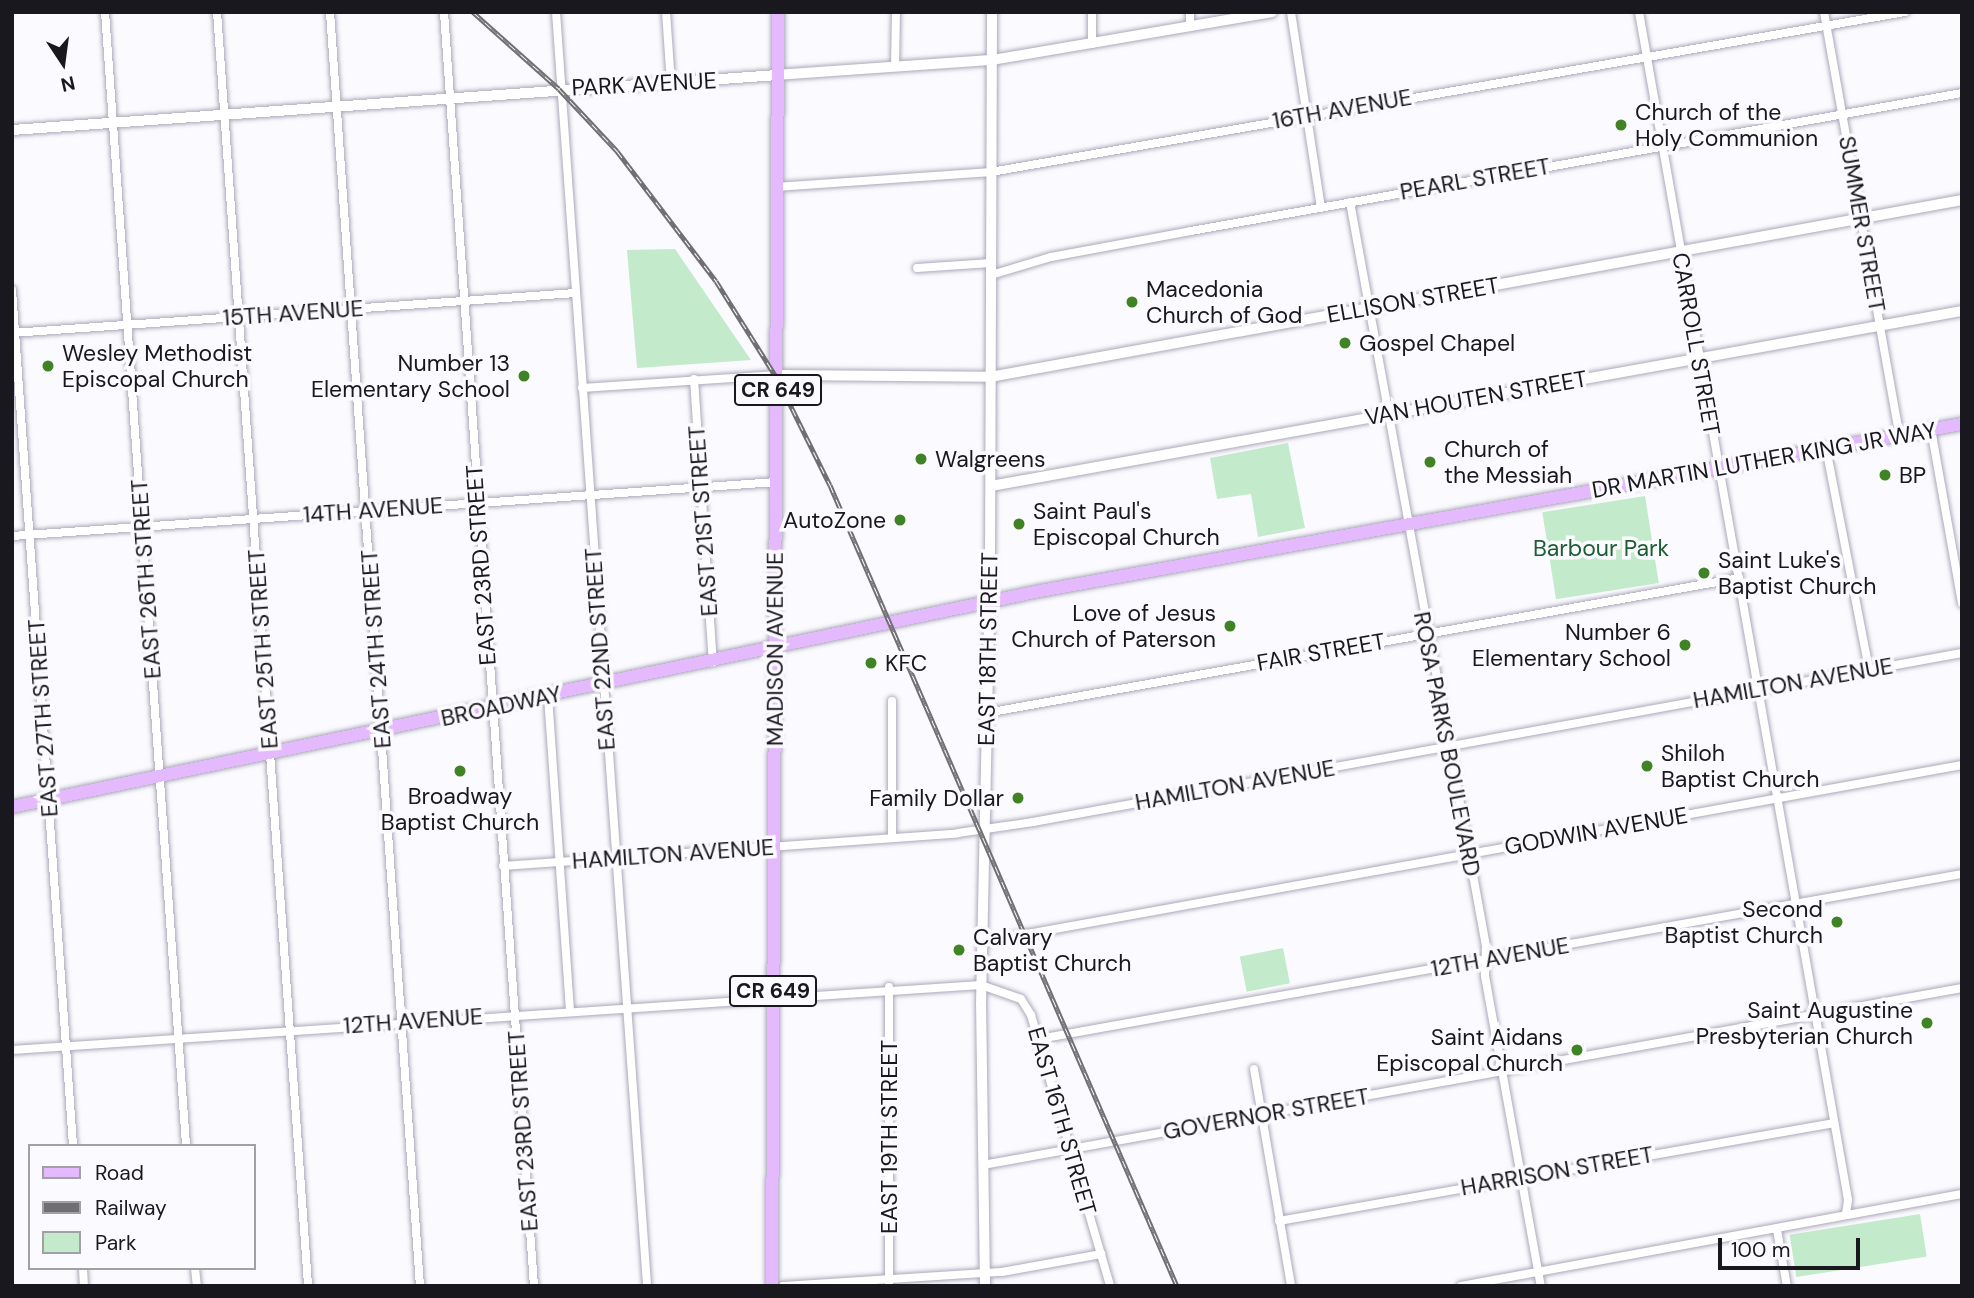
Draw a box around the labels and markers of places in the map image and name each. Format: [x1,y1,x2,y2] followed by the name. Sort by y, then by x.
[1635,98,1818,152] place label: Church of the Holy Communion
[1613,117,1629,133] marker: Church of the Holy Communion
[1146,275,1303,329] place label: Macedonia Church of God
[1124,294,1140,310] marker: Macedonia Church of God
[1359,329,1515,357] place label: Gospel Chapel
[1337,335,1353,351] marker: Gospel Chapel
[62,339,252,393] place label: Wesley Methodist Episcopal Church
[311,349,510,403] place label: Number 13 Elementary School
[40,358,56,374] marker: Wesley Methodist Episcopal Church
[516,368,532,384] marker: Number 13 Elementary School
[1444,435,1572,489] place label: Church of the Messiah
[935,445,1046,473] place label: Walgreens
[913,451,929,467] marker: Walgreens
[1422,454,1438,470] marker: Church of the Messiah
[1899,461,1926,489] place label: BP
[1877,467,1893,483] marker: BP
[1033,497,1220,551] place label: Saint Paul's Episcopal Church
[783,506,886,534] place label: AutoZone
[892,512,908,528] marker: AutoZone
[1011,516,1027,532] marker: Saint Paul's Episcopal Church
[1718,546,1876,600] place label: Saint Luke's Baptist Church
[1696,565,1712,581] marker: Saint Luke's Baptist Church
[1011,599,1216,653] place label: Love of Jesus Church of Paterson
[1222,618,1238,634] marker: Love of Jesus Church of Paterson
[1472,618,1671,672] place label: Number 6 Elementary School
[1677,637,1693,653] marker: Number 6 Elementary School
[885,649,927,677] place label: KFC
[863,655,879,671] marker: KFC
[1661,739,1819,793] place label: Shiloh Baptist Church
[1639,758,1655,774] marker: Shiloh Baptist Church
[452,763,468,779] marker: Broadway Baptist Church
[381,782,539,836] place label: Broadway Baptist Church
[869,784,1004,812] place label: Family Dollar
[1010,790,1026,806] marker: Family Dollar
[1665,895,1823,949] place label: Second Baptist Church
[1829,914,1845,930] marker: Second Baptist Church
[973,923,1131,977] place label: Calvary Baptist Church
[951,942,967,958] marker: Calvary Baptist Church
[1696,996,1913,1050] place label: Saint Augustine Presbyterian Church
[1919,1015,1935,1031] marker: Saint Augustine Presbyterian Church
[1376,1023,1563,1077] place label: Saint Aidans Episcopal Church
[1569,1042,1585,1058] marker: Saint Aidans Episcopal Church

